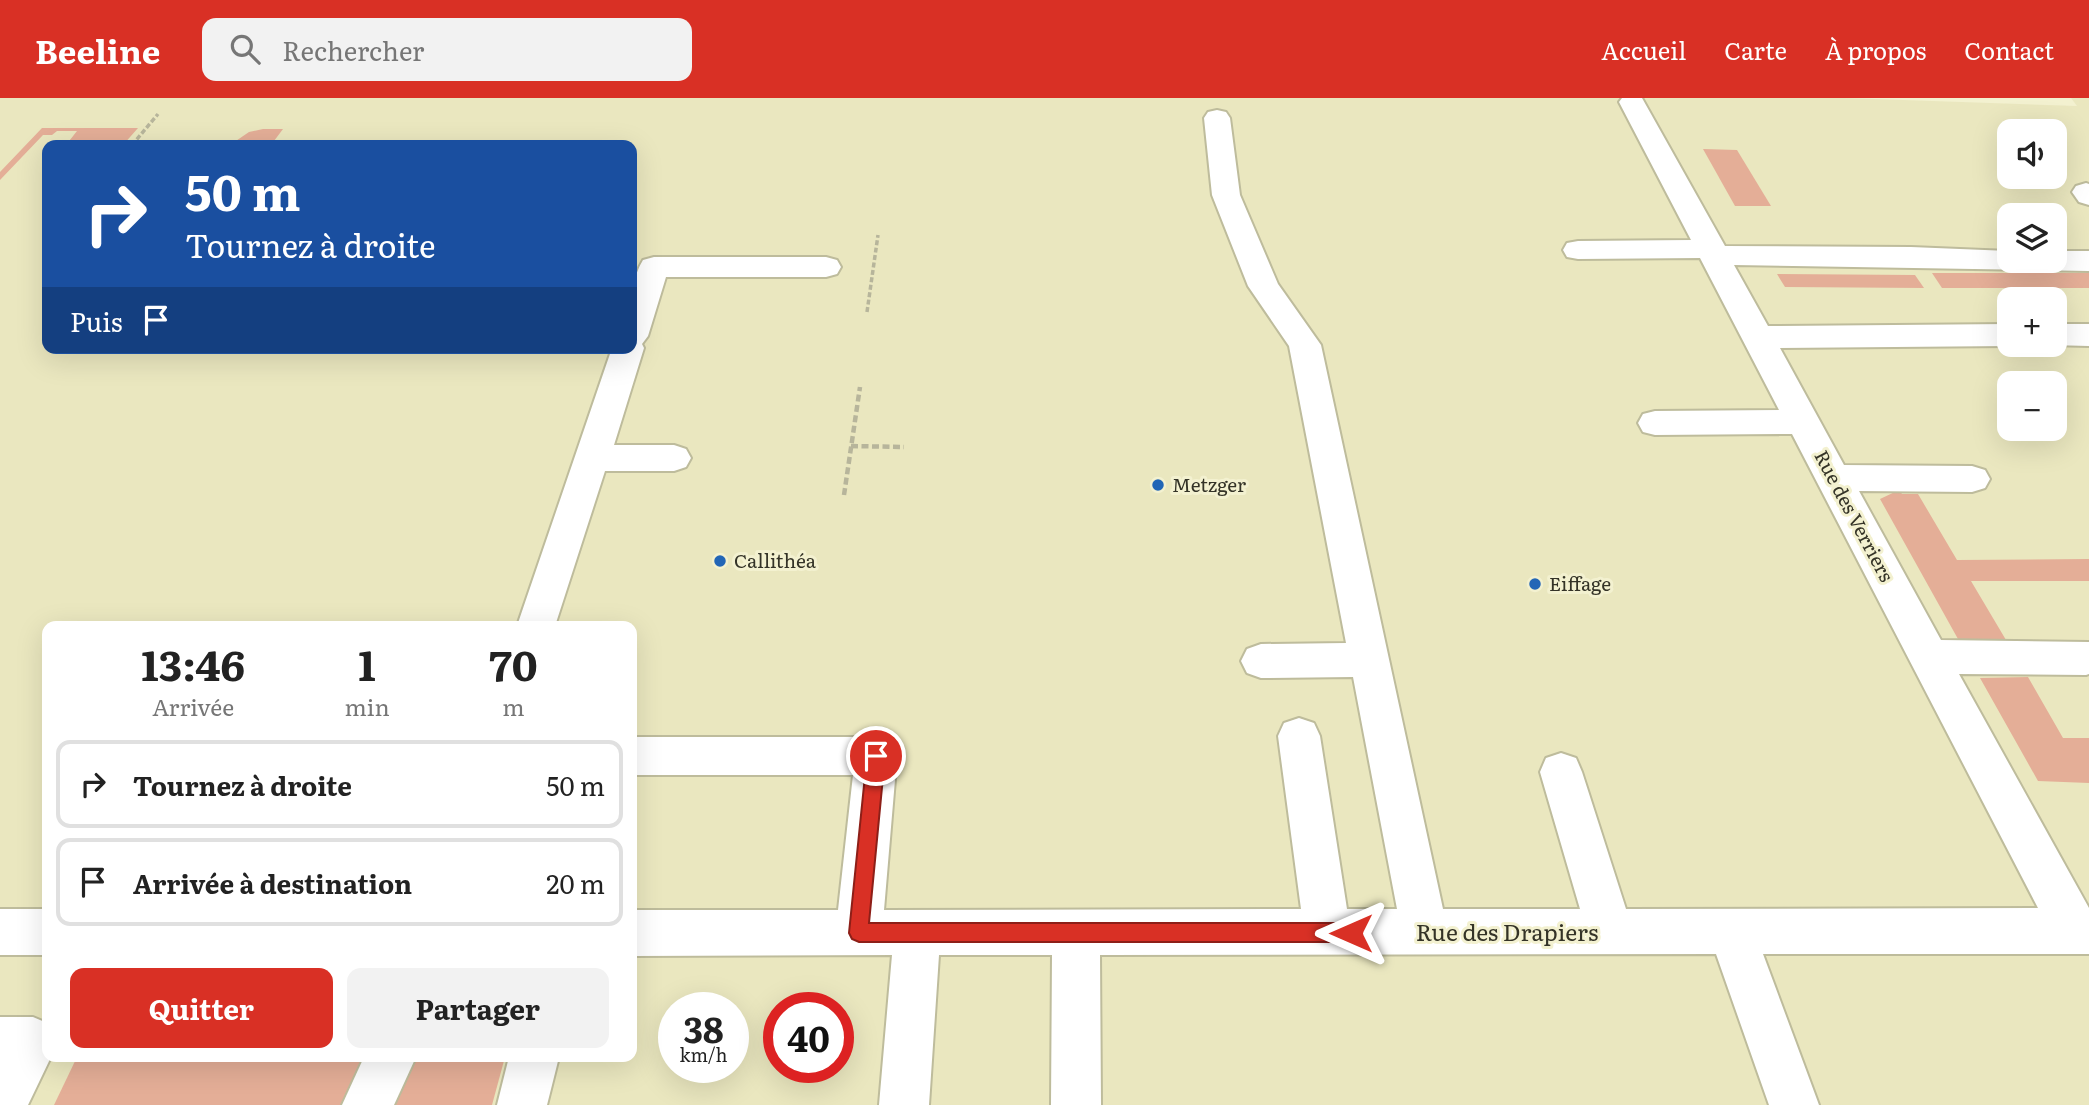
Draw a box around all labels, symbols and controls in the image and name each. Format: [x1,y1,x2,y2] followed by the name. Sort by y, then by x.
[202,18,692,81] search box
[35,25,160,74] text: Beeline
[226,30,264,68] icon: search
[282,30,424,69] text: Rechercher
[1601,32,1686,67] text: Accueil
[1724,32,1787,67] text: Carte
[1825,32,1926,67] text: À propos
[1964,32,2054,67] text: Contact
[1997,119,2067,441] map controls
[1997,119,2067,189] button: sound
[185,153,301,226] text: 50 m
[70,168,161,259] icon: right
[1997,203,2067,273] button: layers
[185,220,436,268] text: Tournez à droite
[1997,287,2067,357] button: +
[70,301,123,340] text: Puis
[137,301,175,339] icon: arrive
[1997,371,2067,441] button: −
[1808,445,1902,587] street label: Rue des Verriers
[1172,470,1246,498] place label: Metzger
[1150,477,1166,493] marker: Metzger
[734,546,817,574] place label: Callithéa
[712,553,728,569] marker: Callithéa
[1549,569,1611,597] place label: Eiffage
[1527,576,1543,592] marker: Eiffage
[141,632,245,694] text: 13:46
[358,632,376,694] text: 1
[489,632,538,694] text: 70
[152,689,234,723] text: Arrivée
[344,689,390,723] text: min
[502,689,524,723] text: m
[846,726,906,786] pin
[857,737,895,775] icon: arrive
[74,765,112,803] icon: right
[133,765,352,804] text: Tournez à droite
[546,765,605,804] text: 50 m
[74,863,112,901] icon: arrive
[133,863,412,902] text: Arrivée à destination
[546,863,605,902] text: 20 m
[1314,896,1388,970] position arrow
[1416,914,1598,948] street label: Rue des Drapiers
[70,968,333,1048] button: Quitter
[347,968,609,1048] button: Partager
[763,992,854,1083] speed limit sign: 40
[683,1002,724,1054] text: 38
[680,1041,727,1068] text: km/h

